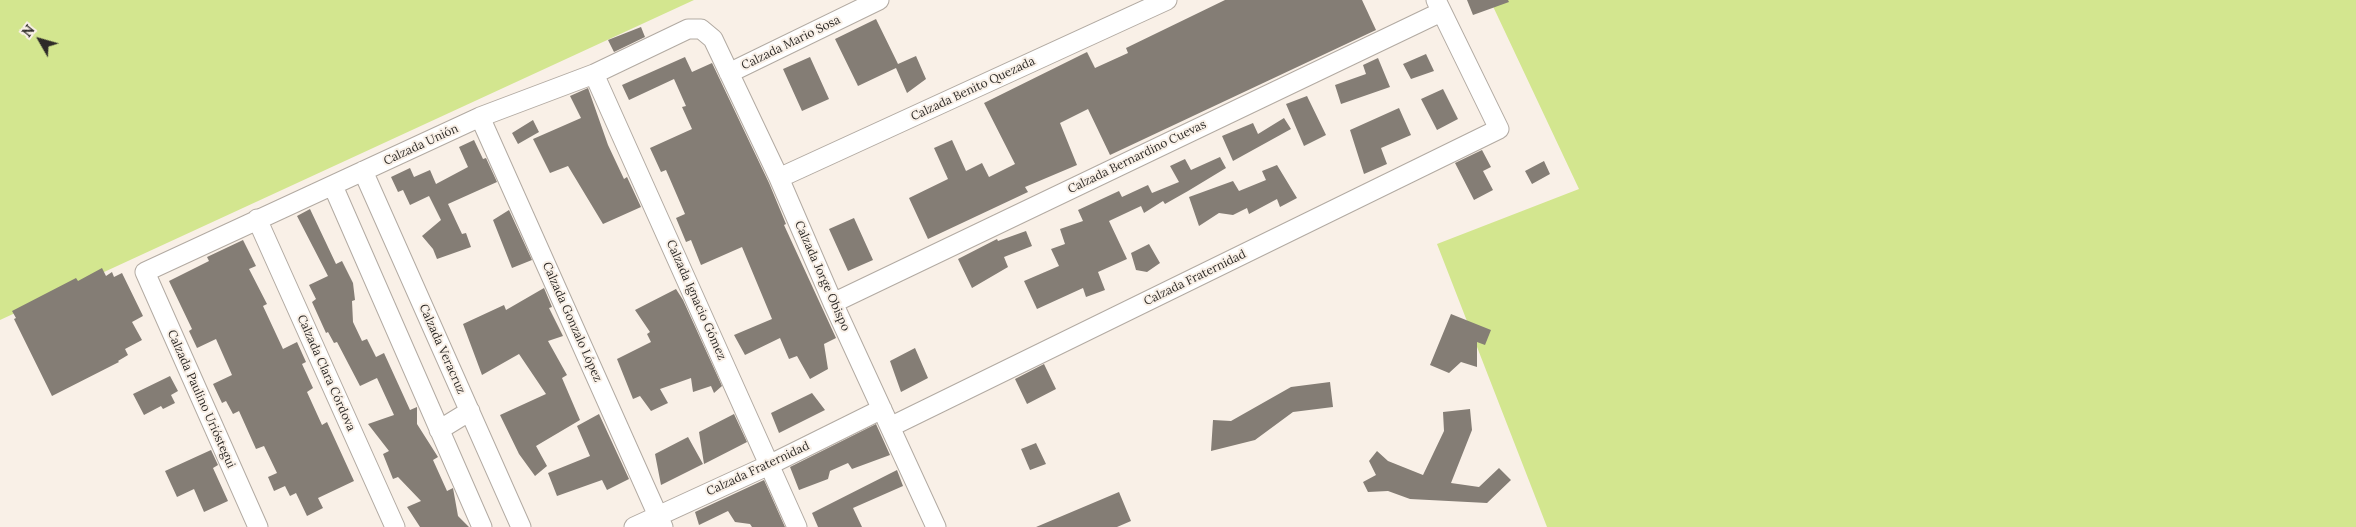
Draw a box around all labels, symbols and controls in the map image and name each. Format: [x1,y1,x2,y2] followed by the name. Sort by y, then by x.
[739,13,843,73] street label: Calzada Mario Sosa
[15,15,65,65] north arrow
[18,21,39,41] text: N
[909,54,1037,124] street label: Calzada Benito Quezada
[1065,117,1209,197] street label: Calzada Bernardino Cuevas
[381,121,461,169] street label: Calzada Unión
[791,219,853,333] street label: Calzada Jorge Obispo
[663,238,729,362] street label: Calzada Ignacio Gómez
[1142,247,1248,309] street label: Calzada Fraternidad
[539,260,605,384] street label: Calzada Gonzalo López
[416,302,468,396] street label: Calzada Veracruz
[294,313,358,433] street label: Calzada Clara Córdova
[164,328,238,470] street label: Calzada Paulino Urióstegui
[704,439,812,499] street label: Calzada Fraternidad

